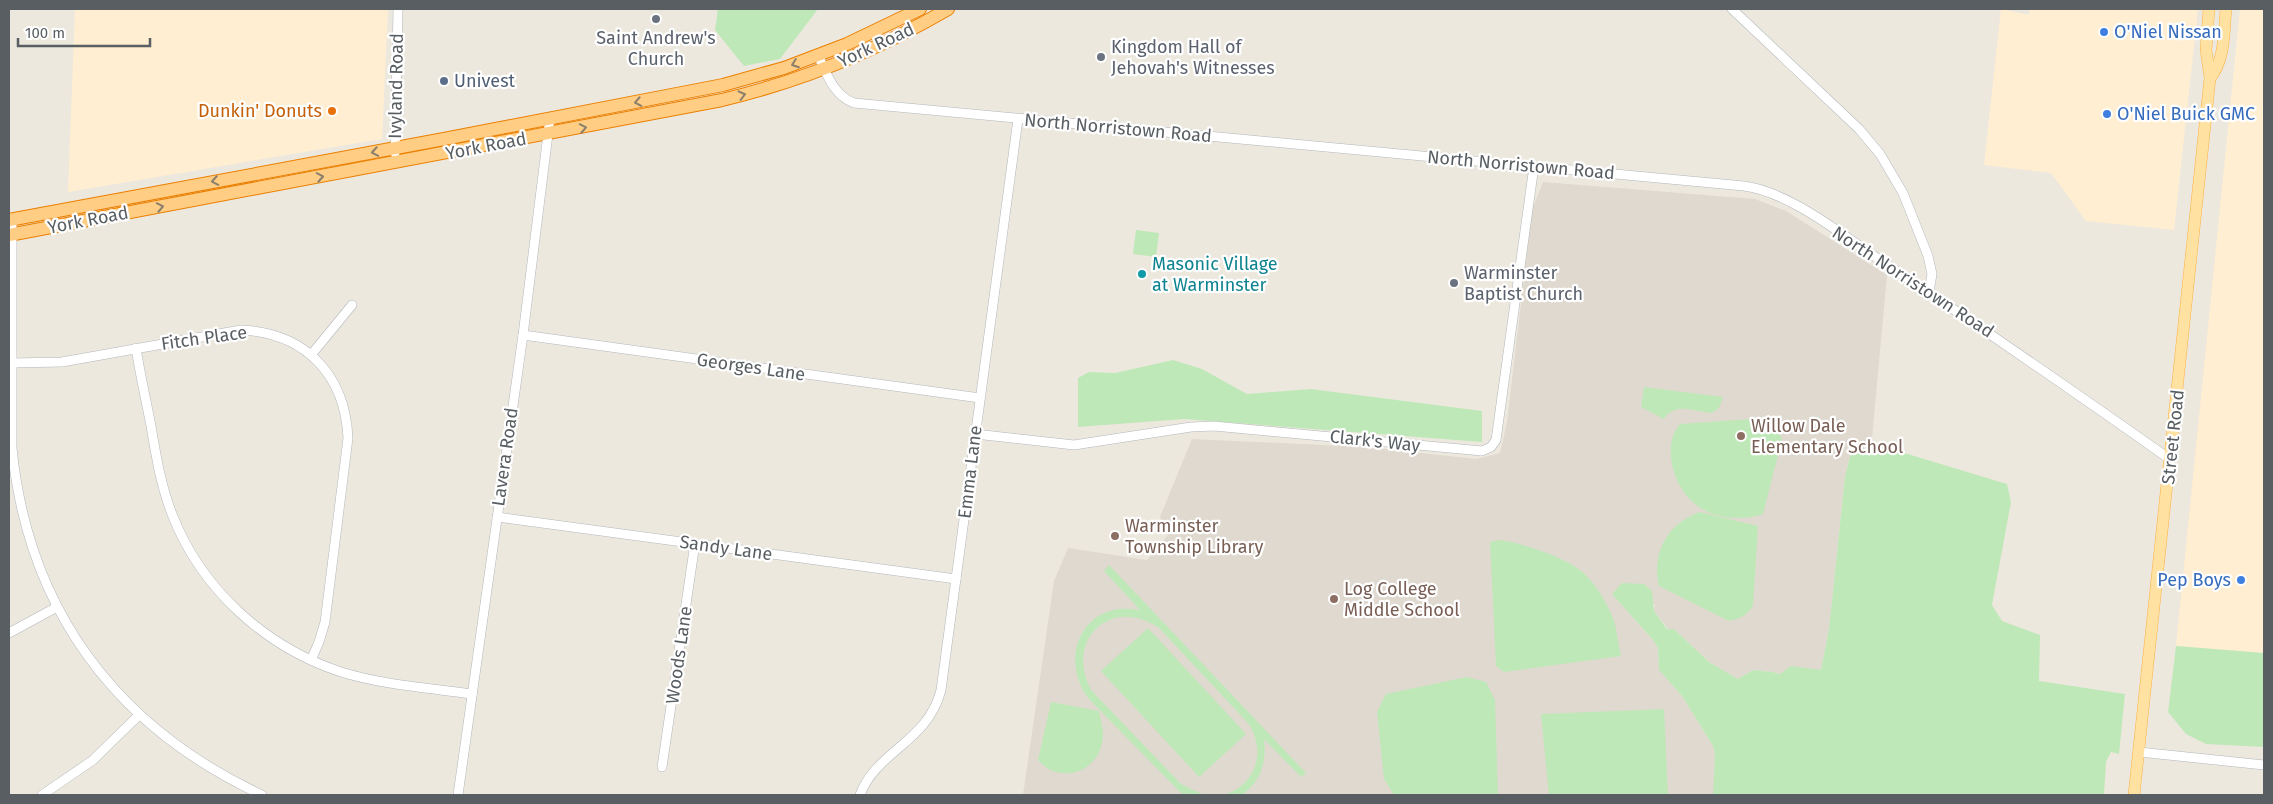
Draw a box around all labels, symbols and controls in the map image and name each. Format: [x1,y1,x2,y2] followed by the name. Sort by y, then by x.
[650,13,662,25] marker: Saint Andrew's Church
[18,15,150,47] scale bar
[834,18,918,72] street label: York Road
[2114,21,2222,43] place label: O'Niel Nissan
[25,24,65,42] text: 100 m
[2098,26,2110,38] marker: O'Niel Nissan
[596,27,716,70] place label: Saint Andrew's Church
[384,33,408,139] street label: Ivyland Road
[1111,36,1275,79] place label: Kingdom Hall of Jehovah's Witnesses
[1095,51,1107,63] marker: Kingdom Hall of Jehovah's Witnesses
[792,58,800,68] one-way arrow
[454,70,516,92] place label: Univest
[438,75,450,87] marker: Univest
[737,90,746,101] one-way arrow
[633,96,642,106] one-way arrow
[198,100,322,122] place label: Dunkin' Donuts
[2117,103,2255,125] place label: O'Niel Buick GMC
[326,105,338,117] marker: Dunkin' Donuts
[2101,108,2113,120] marker: O'Niel Buick GMC
[1023,109,1213,147] street label: North Norristown Road
[578,123,587,133] one-way arrow
[444,127,528,165] street label: York Road
[1426,146,1616,184] street label: North Norristown Road
[370,147,379,157] one-way arrow
[315,173,324,183] one-way arrow
[211,176,219,186] one-way arrow
[46,201,130,239] street label: York Road
[156,202,164,213] one-way arrow
[1828,222,1998,342] street label: North Norristown Road
[1152,253,1278,296] place label: Masonic Village at Warminster
[1464,262,1583,305] place label: Warminster Baptist Church
[1136,268,1148,280] marker: Masonic Village at Warminster
[1448,277,1460,289] marker: Warminster Baptist Church
[160,321,248,355] street label: Fitch Place
[695,348,807,386] street label: Georges Lane
[2157,389,2189,485] street label: Street Road
[487,406,523,508] street label: Lavera Road
[1751,415,1903,458] place label: Willow Dale Elementary School
[953,424,987,520] street label: Emma Lane
[1329,425,1421,457] street label: Clark's Way
[1735,430,1747,442] marker: Willow Dale Elementary School
[1125,515,1264,558] place label: Warminster Township Library
[1109,530,1121,542] marker: Warminster Township Library
[678,531,774,565] street label: Sandy Lane
[2157,569,2231,591] place label: Pep Boys
[2235,574,2247,586] marker: Pep Boys
[1344,578,1460,621] place label: Log College Middle School
[1328,593,1340,605] marker: Log College Middle School
[661,605,697,705] street label: Woods Lane

